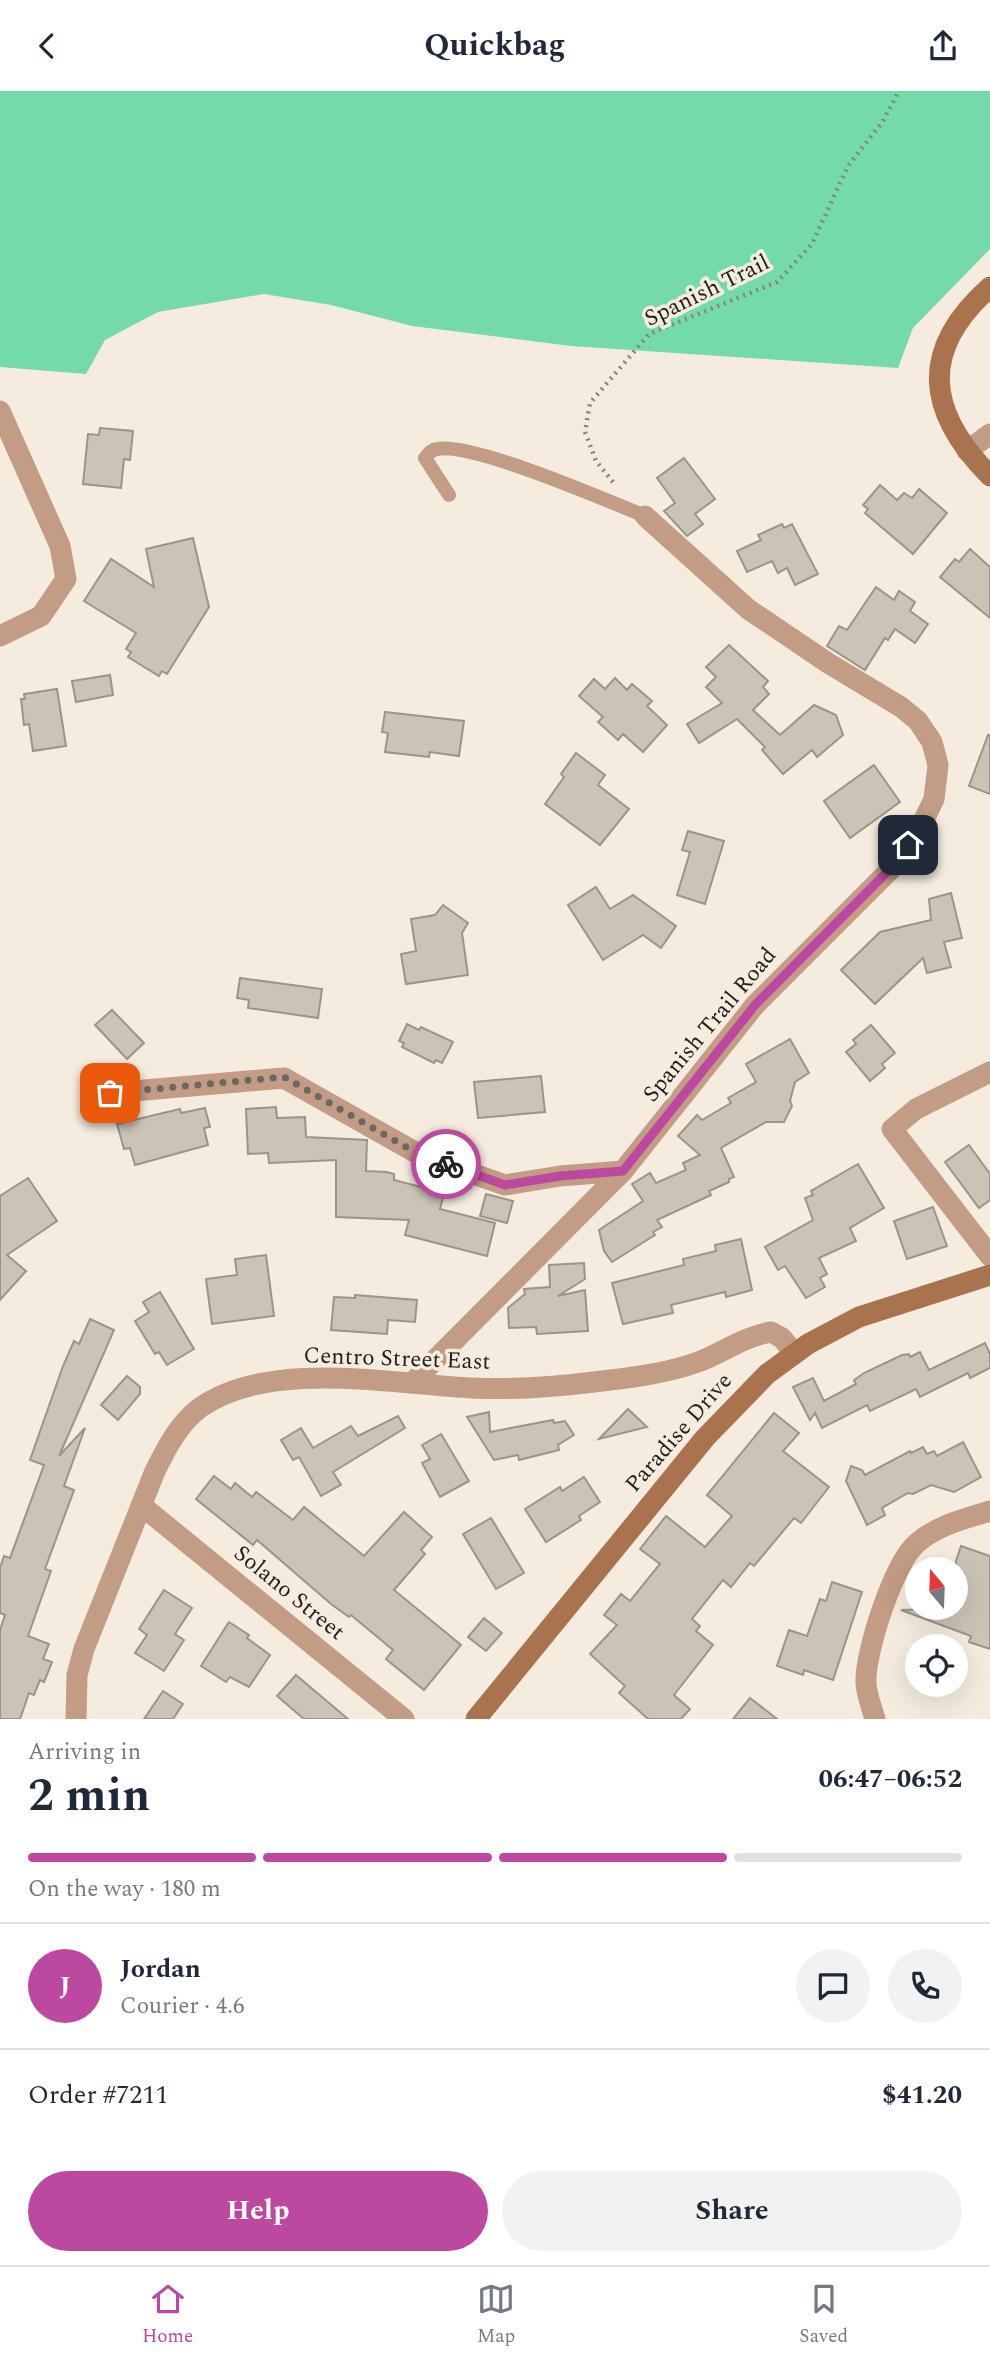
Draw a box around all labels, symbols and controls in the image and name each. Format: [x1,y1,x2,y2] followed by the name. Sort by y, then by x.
[424,21,566,70] text: Quickbag
[28,27,66,65] icon: back
[924,27,962,65] icon: share
[638,246,776,336] street label: Spanish Trail
[878,815,938,875] pin
[889,826,927,864] icon: home
[635,940,786,1110] street label: Spanish Trail Road
[80,1063,140,1123] pin
[91,1074,129,1112] icon: bag
[411,1129,481,1199] courier
[427,1145,465,1183] icon: bike
[303,1338,491,1380] street label: Centro Street East
[617,1365,741,1501] street label: Paradise Drive
[226,1537,352,1649] street label: Solano Street
[905,1557,968,1621] north arrow
[905,1557,968,1697] map controls
[905,1634,968,1697] button: locate
[28,1735,141,1770] text: Arriving in
[818,1759,962,1799] text: 06:47–06:52
[28,1761,150,1831] text: 2 min
[28,1872,221,1907] text: On the way · 180 m
[120,1949,201,1989] text: Jordan
[796,1949,870,2023] button: chat
[888,1949,962,2023] button: phone
[59,1966,71,2006] text: J
[120,1989,245,2024] text: Courier · 4.6
[28,2075,168,2115] text: Order #7211
[882,2075,962,2115] text: $41.20
[28,2171,488,2251] button: Help
[502,2171,962,2251] button: Share
[142,2280,193,2351] tab: Home
[477,2280,515,2351] tab: Map
[799,2280,848,2351] tab: Saved

